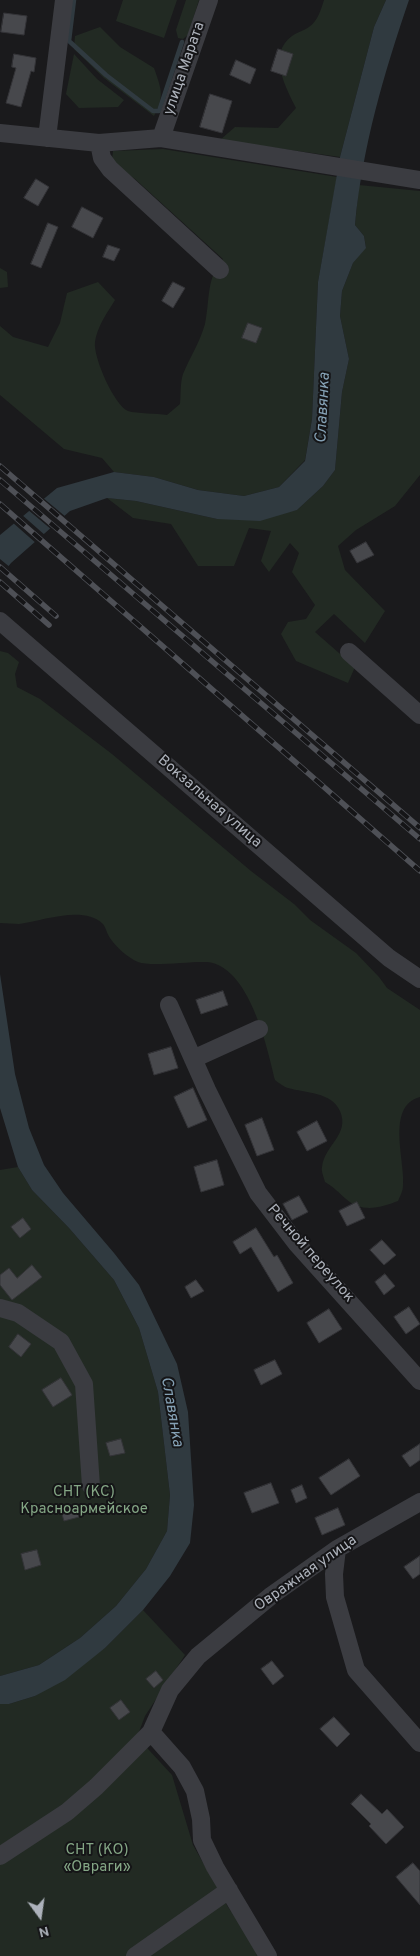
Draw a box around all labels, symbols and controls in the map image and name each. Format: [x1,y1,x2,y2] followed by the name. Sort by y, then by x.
[161,20,209,118] street label: улица Марата
[313,372,335,444] water label: Славянка
[153,752,265,852] street label: Вокзальная улица
[263,1201,357,1307] street label: Речной переулок
[155,1375,187,1449] water label: Славянка
[20,1484,148,1519] park label: СНТ (КС) Красноармейское
[251,1532,361,1616] street label: Овражная улица
[63,1842,131,1877] park label: СНТ (КО) «Овраги»
[15,1891,65,1941] north arrow
[37,1922,51,1941] text: N

